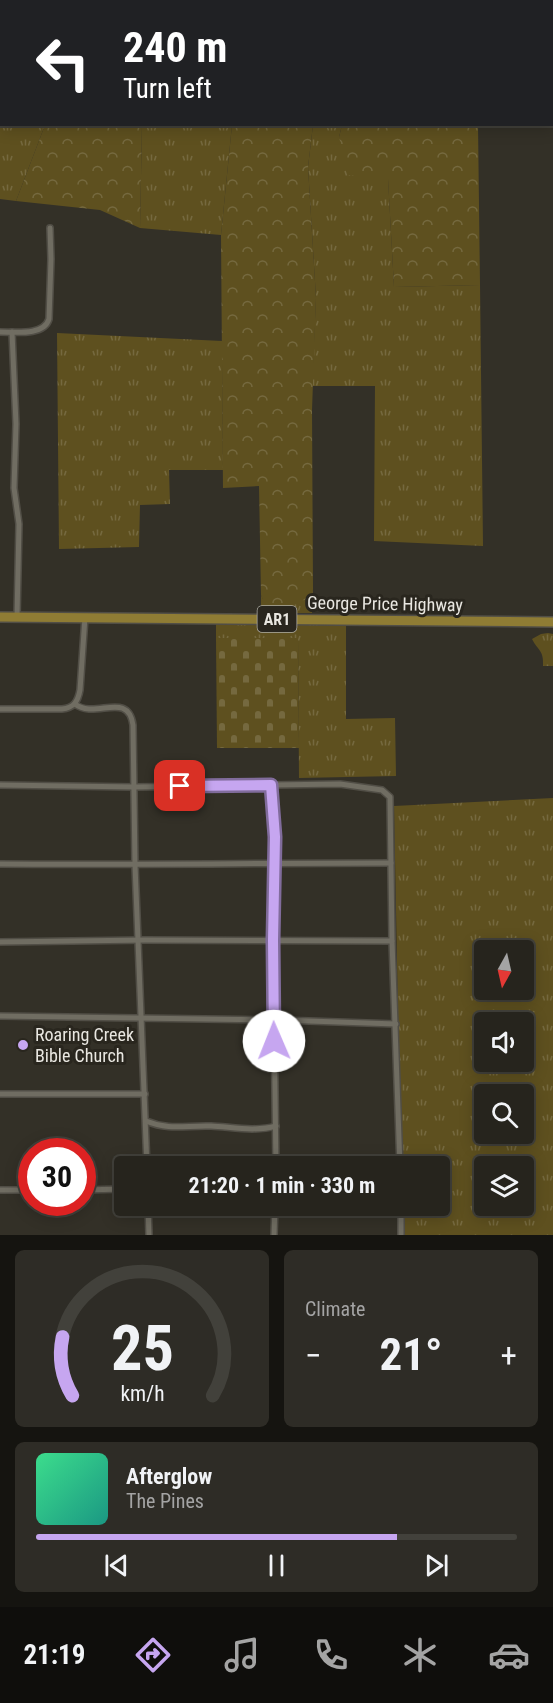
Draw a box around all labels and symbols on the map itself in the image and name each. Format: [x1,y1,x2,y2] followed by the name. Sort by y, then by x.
[307,592,464,615] street label: George Price Highway
[258,606,296,632] road number: AR1
[154,760,205,811] pin
[474,940,534,1000] north arrow
[242,1009,306,1073] position arrow
[35,1024,134,1066] place label: Roaring Creek Bible Church
[16,1038,30,1052] marker: Roaring Creek Bible Church
[18,1138,96,1216] speed limit sign: 30

